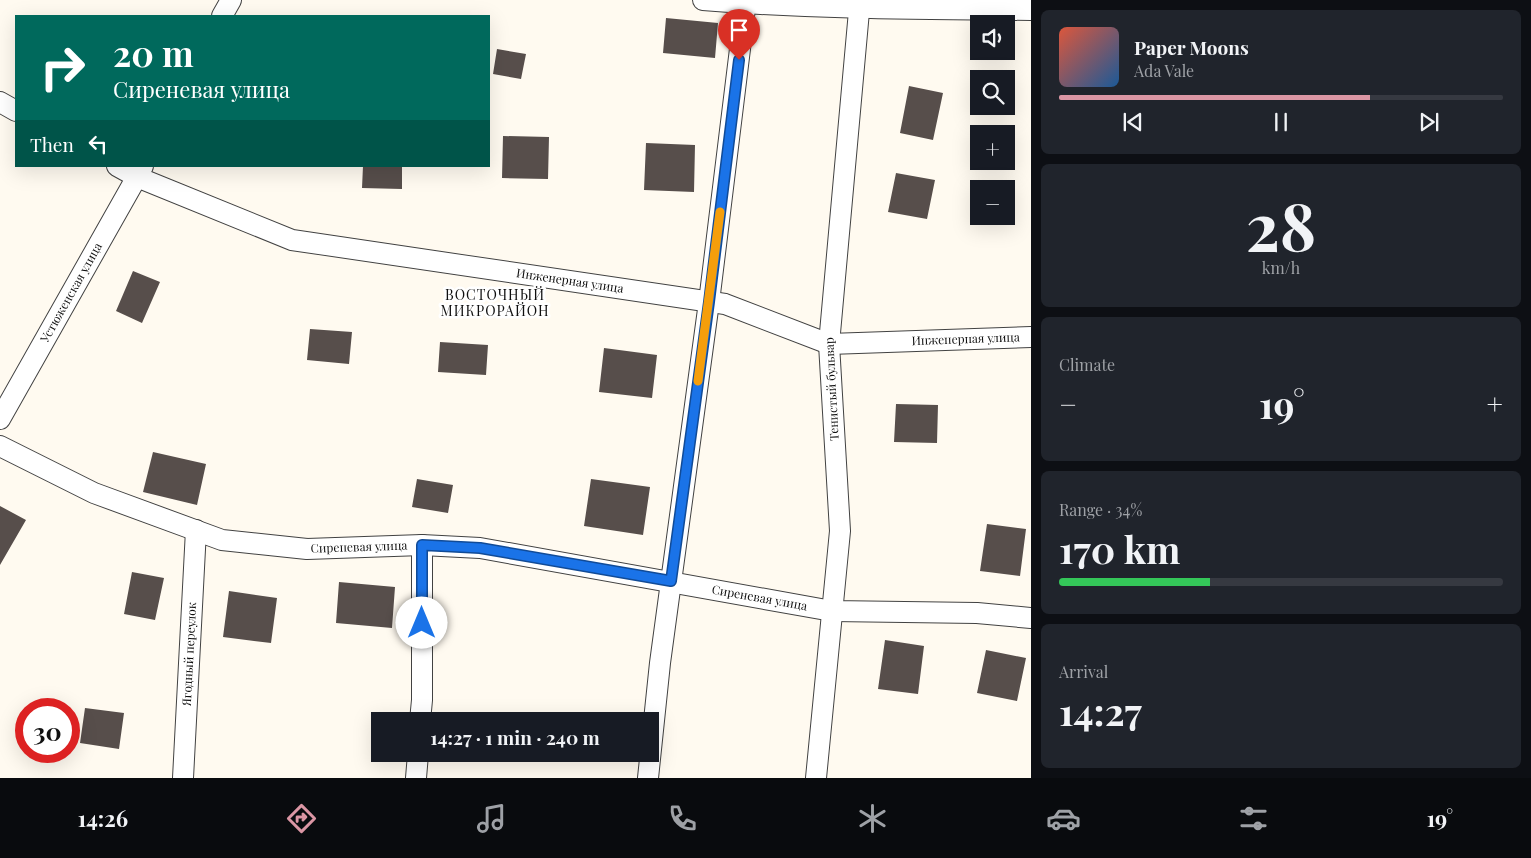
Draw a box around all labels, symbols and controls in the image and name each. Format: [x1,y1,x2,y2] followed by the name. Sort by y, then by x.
[718,9,760,60] pin
[970,15,1015,225] map controls
[970,15,1015,60] button: sound
[725,16,753,44] icon: arrive
[113,29,194,76] text: 20 m
[1134,34,1249,60] text: Paper Moons
[30,35,95,100] icon: right
[1134,60,1194,81] text: Ada Vale
[970,70,1015,115] button: search
[113,74,290,104] text: Сиреневая улица
[1119,108,1147,136] icon: previous
[1267,108,1295,136] icon: pause
[1415,108,1443,136] icon: next
[970,125,1015,170] button: +
[84,130,112,158] icon: left
[30,131,74,157] text: Then
[970,180,1015,225] button: −
[1246,181,1316,267] text: 28
[35,239,105,346] street label: Устюженская улица
[1262,257,1300,278] text: km/h
[515,264,625,296] street label: Инженерная улица
[440,285,550,320] district label: ВОСТОЧНЫЙ МИКРОРАЙОН
[911,328,1020,348] street label: Инженерная улица
[820,337,842,441] street label: Тенистый бульвар
[1059,354,1115,375] text: Climate
[1259,378,1305,429] text: 19°
[1059,385,1077,422] text: −
[1487,385,1503,422] text: +
[1059,499,1142,520] text: Range · 34%
[1059,523,1180,574] text: 170 km
[310,537,408,556] street label: Сиреневая улица
[711,581,809,613] street label: Сиреневая улица
[395,596,447,648] position arrow
[178,602,199,707] street label: Ягодный переулок
[1059,661,1108,682] text: Arrival
[1059,685,1142,736] text: 14:27
[15,698,80,763] speed limit sign: 30
[430,724,600,750] text: 14:27 · 1 min · 240 m
[284,801,319,836] icon: directions
[474,801,509,836] icon: music
[665,801,700,836] icon: phone
[855,801,890,836] icon: climate
[1046,801,1081,836] icon: car
[1236,801,1271,836] icon: filters
[78,803,128,833] text: 14:26
[1427,803,1453,833] text: 19°

